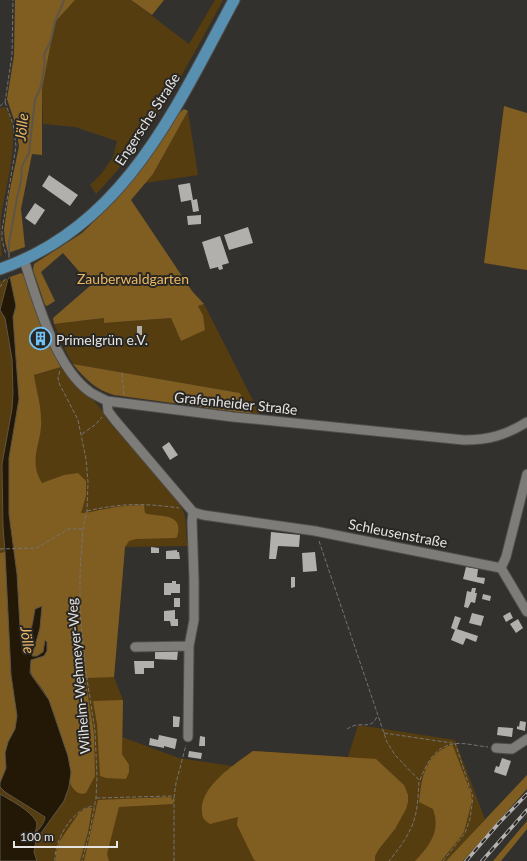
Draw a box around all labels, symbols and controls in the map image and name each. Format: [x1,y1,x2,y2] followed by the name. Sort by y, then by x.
[111,70,183,168] street label: Engersche Straße
[11,112,31,143] water label: Jölle
[77,270,189,287] park label: Zauberwaldgarten
[28,326,54,352] building icon: Primelgrün e.V.
[56,331,148,348] place label: Primelgrün e.V.
[174,388,298,418] street label: Grafenheider Straße
[347,515,449,551] street label: Schleusenstraße
[63,597,93,755] street label: Wilhelm-Wehmeyer-Weg
[17,624,39,655] water label: Jölle
[14,823,117,849] scale bar
[20,829,54,844] text: 100 m

